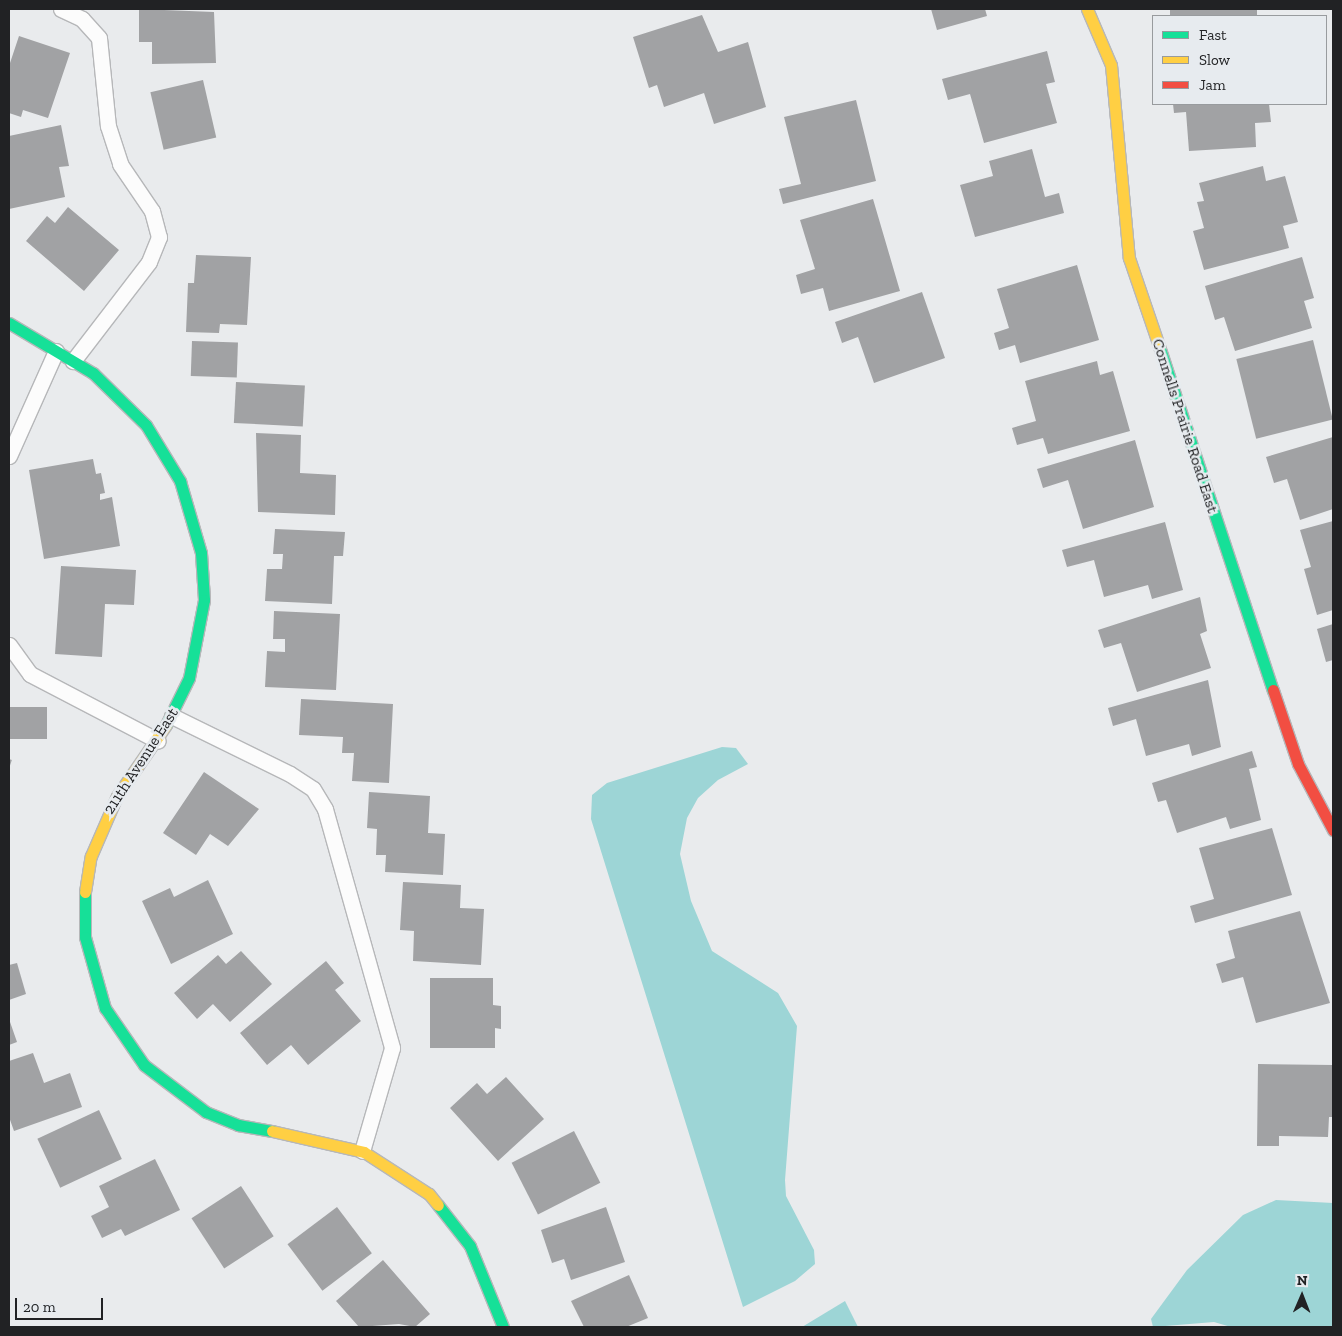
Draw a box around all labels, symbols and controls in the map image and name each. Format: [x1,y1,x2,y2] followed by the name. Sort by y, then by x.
[1152,15,1327,105] legend
[1199,26,1227,44] text: Fast
[1199,51,1230,69] text: Slow
[1199,76,1226,94] text: Jam
[1148,336,1222,516] street label: Connells Prairie Road East
[99,704,183,818] street label: 211th Avenue East
[1277,1271,1327,1321] north arrow
[1297,1272,1308,1289] text: N
[18,1288,105,1320] scale bar
[23,1298,56,1316] text: 20 m

